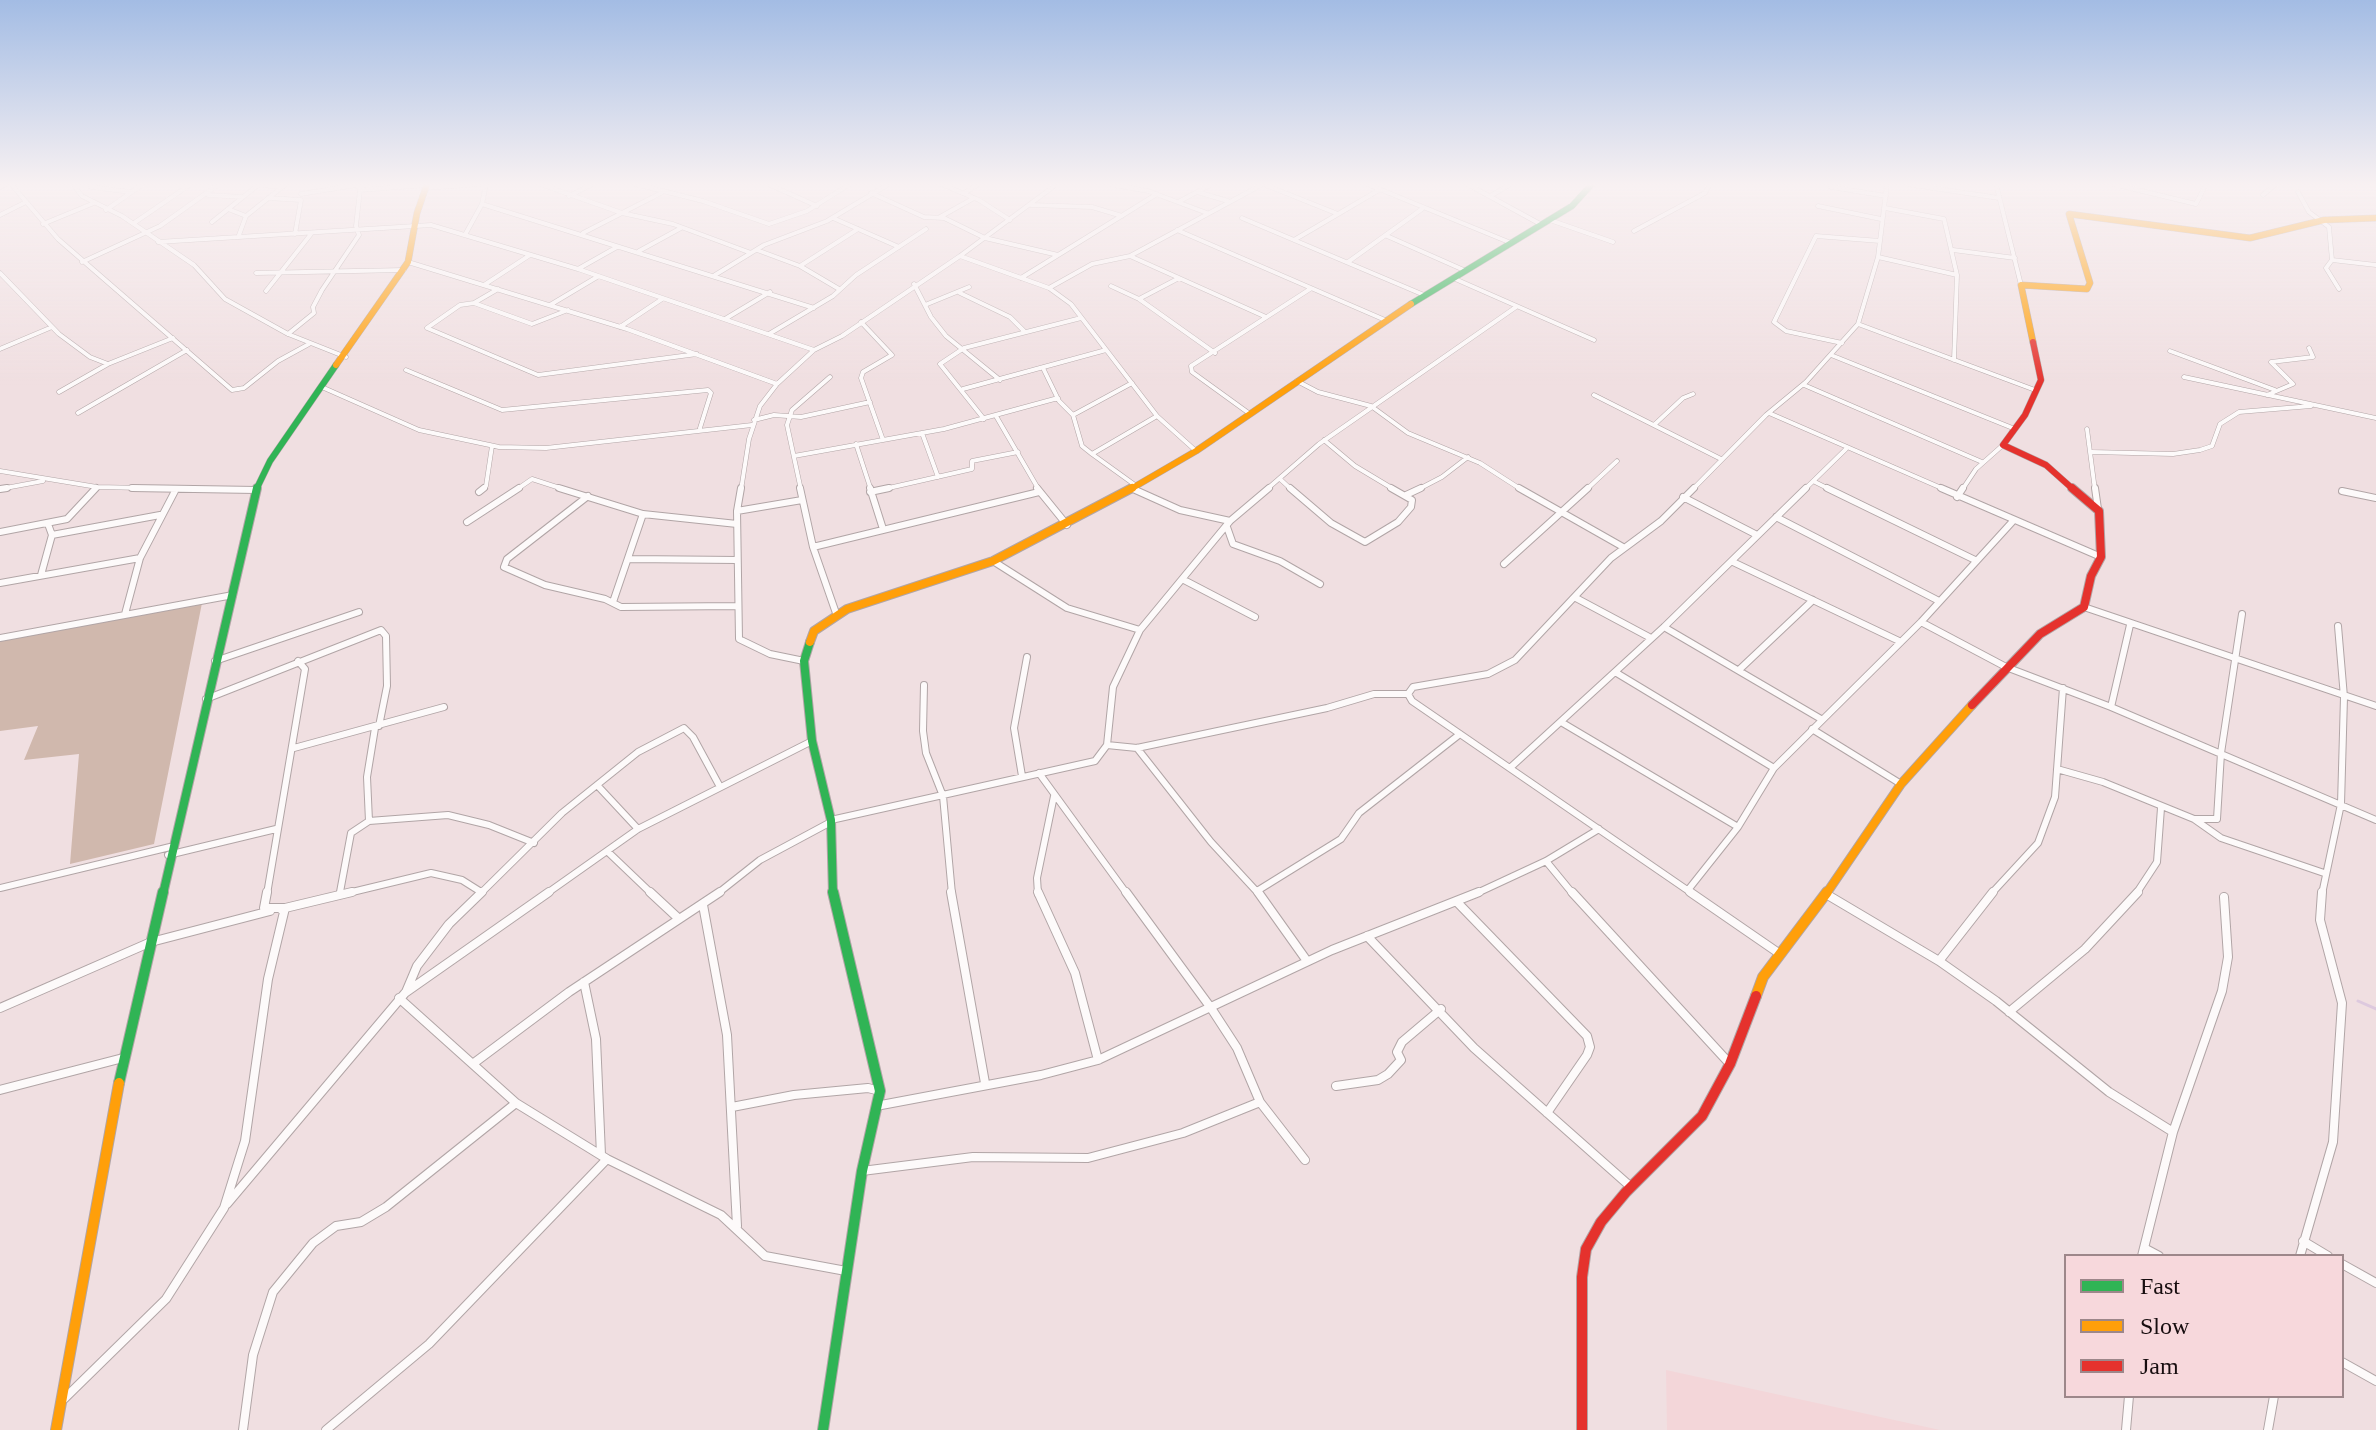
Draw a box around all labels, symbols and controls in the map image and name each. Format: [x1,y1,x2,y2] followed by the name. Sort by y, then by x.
[2064,1254,2344,1398] legend
[2140,1273,2180,1299] text: Fast
[2140,1313,2189,1339] text: Slow
[2140,1353,2179,1379] text: Jam

